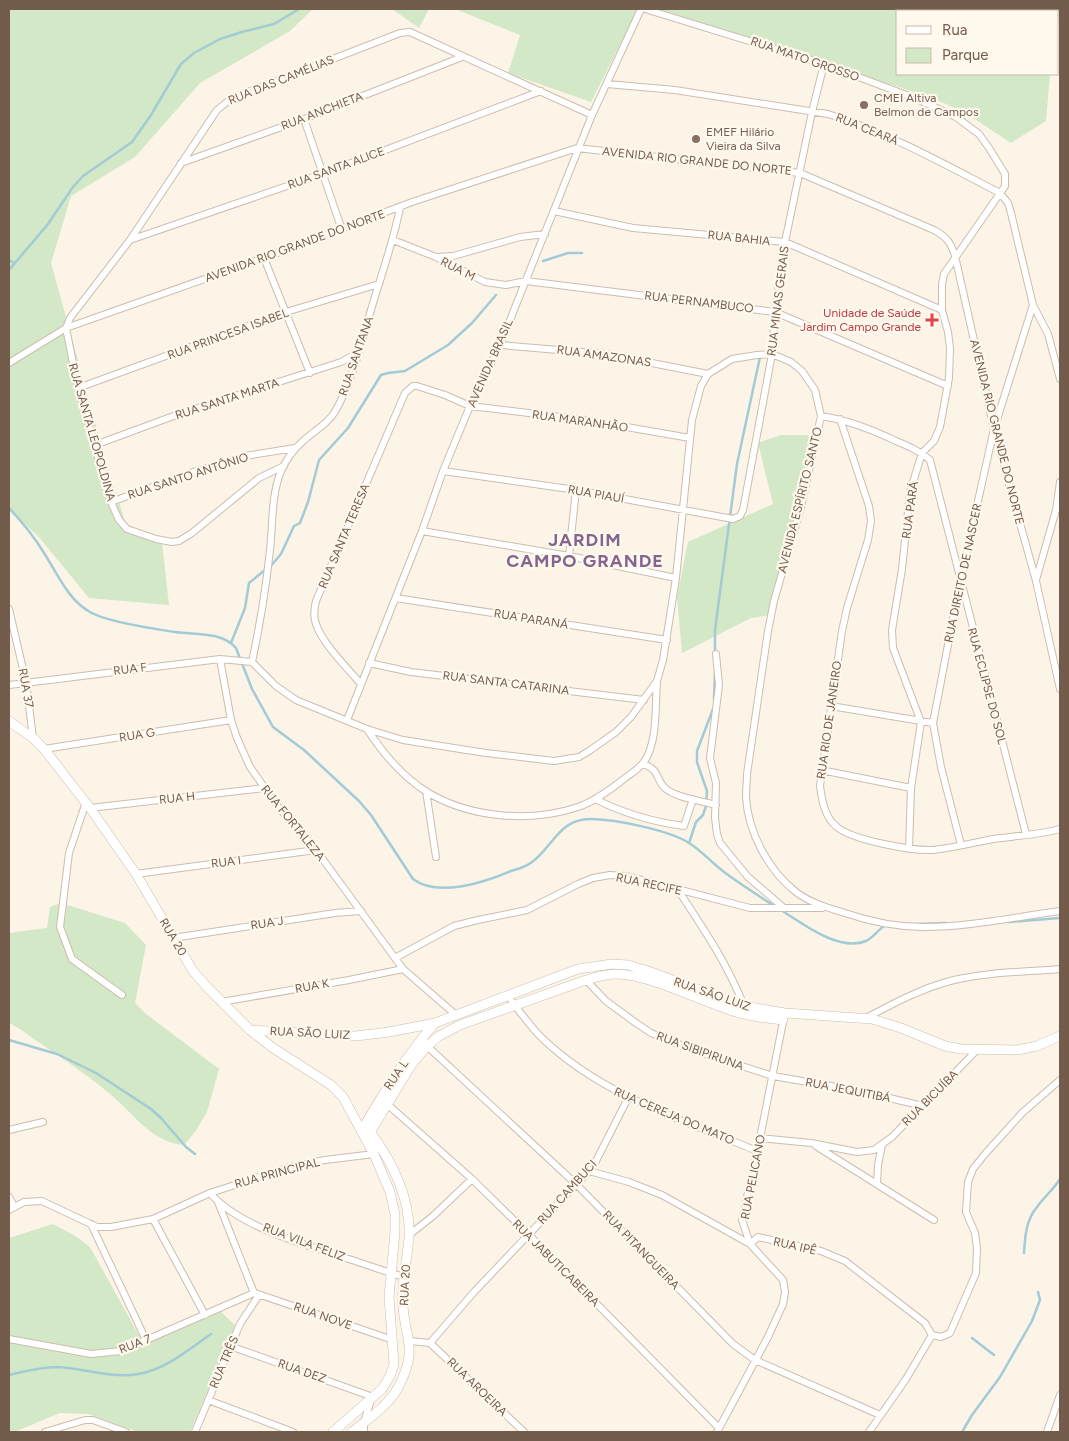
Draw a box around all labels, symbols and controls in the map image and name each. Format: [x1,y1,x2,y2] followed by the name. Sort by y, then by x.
[896,10,1059,75] legend
[942,21,967,39] text: Rua
[749,34,861,84] street label: RUA MATO GROSSO
[942,46,989,64] text: Parque
[226,52,336,108] street label: RUA DAS CAMÉLIAS
[279,89,365,133] street label: RUA ANCHIETA
[874,91,979,119] place label: CMEI Altiva Belmon de Campos
[858,99,870,111] marker: CMEI Altiva Belmon de Campos
[833,110,901,148] street label: RUA CEARÁ
[706,125,781,153] place label: EMEF Hilário Vieira da Silva
[690,133,702,145] marker: EMEF Hilário Vieira da Silva
[286,144,386,192] street label: RUA SANTA ALICE
[601,144,793,178] street label: AVENIDA RIO GRANDE DO NORTE
[203,207,387,285] street label: AVENIDA RIO GRANDE DO NORTE
[707,228,771,248] street label: RUA BAHIA
[764,245,792,357] street label: RUA MINAS GERAIS
[438,254,478,284] street label: RUA M
[644,288,754,316] street label: RUA PERNAMBUCO
[166,305,291,362] street label: RUA PRINCESA ISABEL
[800,306,921,334] place label: Unidade de Saúde Jardim Campo Grande
[925,313,939,327] marker: Unidade de Saúde Jardim Campo Grande
[336,314,376,398] street label: RUA SANTANA
[464,316,516,409] street label: AVENIDA BRASIL
[967,338,1027,526] street label: AVENIDA RIO GRANDE DO NORTE
[556,342,652,370] street label: RUA AMAZONAS
[66,361,118,503] street label: RUA SANTA LEOPOLDINA
[173,376,281,422] street label: RUA SANTA MARTA
[531,407,629,435] street label: RUA MARANHÃO
[775,426,825,574] street label: AVENIDA ESPÍRITO SANTO
[126,450,250,502] street label: RUA SANTO ANTÔNIO
[899,480,921,540] street label: RUA PARÁ
[316,481,372,591] street label: RUA SANTA TERESA
[567,482,626,506] street label: RUA PIAUÍ
[941,502,985,644] street label: RUA DIREITO DE NASCER
[506,529,664,572] district label: JARDIM CAMPO GRANDE
[493,606,569,632] street label: RUA PARANÁ
[965,626,1010,747] street label: RUA ECLIPSE DO SOL
[112,660,148,678] street label: RUA F
[814,660,844,780] street label: RUA RIO DE JANEIRO
[16,667,36,709] street label: RUA 37
[442,668,570,698] street label: RUA SANTA CATARINA
[118,725,156,745] street label: RUA G
[258,782,328,864] street label: RUA FORTALEZA
[158,789,196,807] street label: RUA H
[210,853,242,871] street label: RUA I
[615,870,683,898] street label: RUA RECIFE
[249,913,285,933] street label: RUA J
[156,916,190,959] street label: RUA 20
[672,974,753,1014] street label: RUA SÃO LUIZ
[294,976,331,996] street label: RUA K
[269,1024,351,1042] street label: RUA SÃO LUIZ
[654,1029,746,1073] street label: RUA SIBIPIRUNA
[381,1057,412,1093] street label: RUA L
[899,1067,961,1129] street label: RUA BICUÍBA
[804,1075,892,1105] street label: RUA JEQUITIBÁ
[612,1084,736,1148] street label: RUA CEREJA DO MATO
[738,1133,768,1221] street label: RUA PELICANO
[233,1155,322,1191] street label: RUA PRINCIPAL
[534,1157,600,1227] street label: RUA CAMBUCI
[600,1208,682,1292] street label: RUA PITANGUEIRA
[510,1217,602,1309] street label: RUA JABUTICABEIRA
[261,1220,347,1264] street label: RUA VILA FELIZ
[772,1234,818,1258] street label: RUA IPÊ
[397,1264,413,1306] street label: RUA 20
[292,1299,354,1333] street label: RUA NOVE
[117,1331,154,1357] street label: RUA 7
[207,1334,241,1390] street label: RUA TRÊS
[444,1355,510,1419] street label: RUA AROEIRA
[276,1356,328,1386] street label: RUA DEZ

